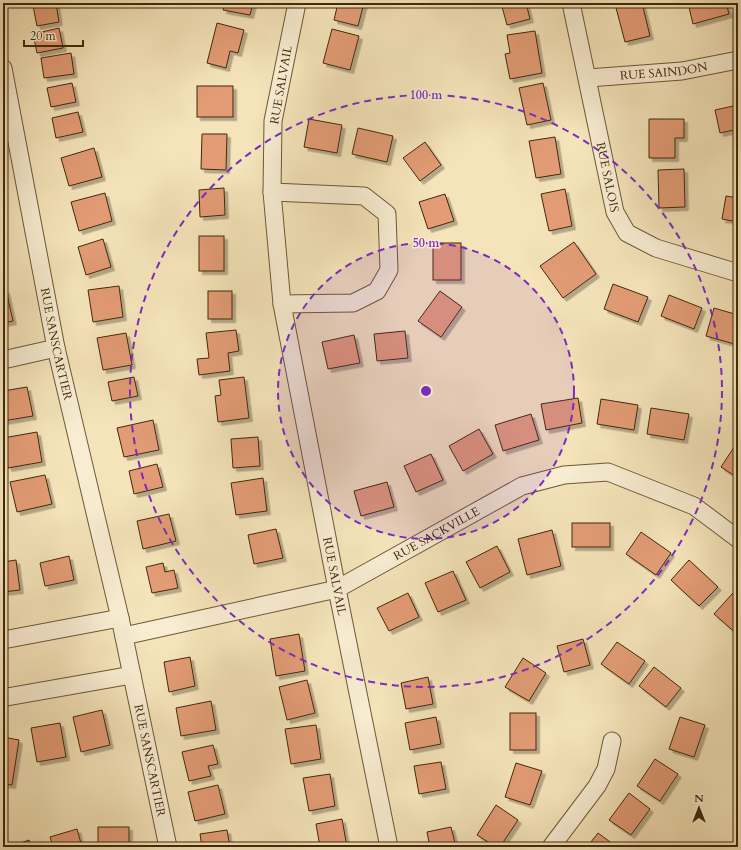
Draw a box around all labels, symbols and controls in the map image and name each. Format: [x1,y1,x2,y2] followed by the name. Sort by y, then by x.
[24,22,83,48] scale bar
[30,28,57,44] text: 20 m
[266,44,296,125] street label: RUE SALVAIL
[619,58,710,84] street label: RUE SAINDON
[410,87,443,103] text: 100 m
[593,141,623,214] street label: RUE SALOIS
[413,235,440,251] text: 50 m
[37,286,76,402] street label: RUE SANSCARTIER
[419,384,433,398] centre of rings
[391,503,482,564] street label: RUE SACKVILLE
[319,536,350,617] street label: RUE SALVAIL
[130,703,170,819] street label: RUE SANSCARTIER
[679,788,719,828] north arrow
[694,791,704,806] text: N

